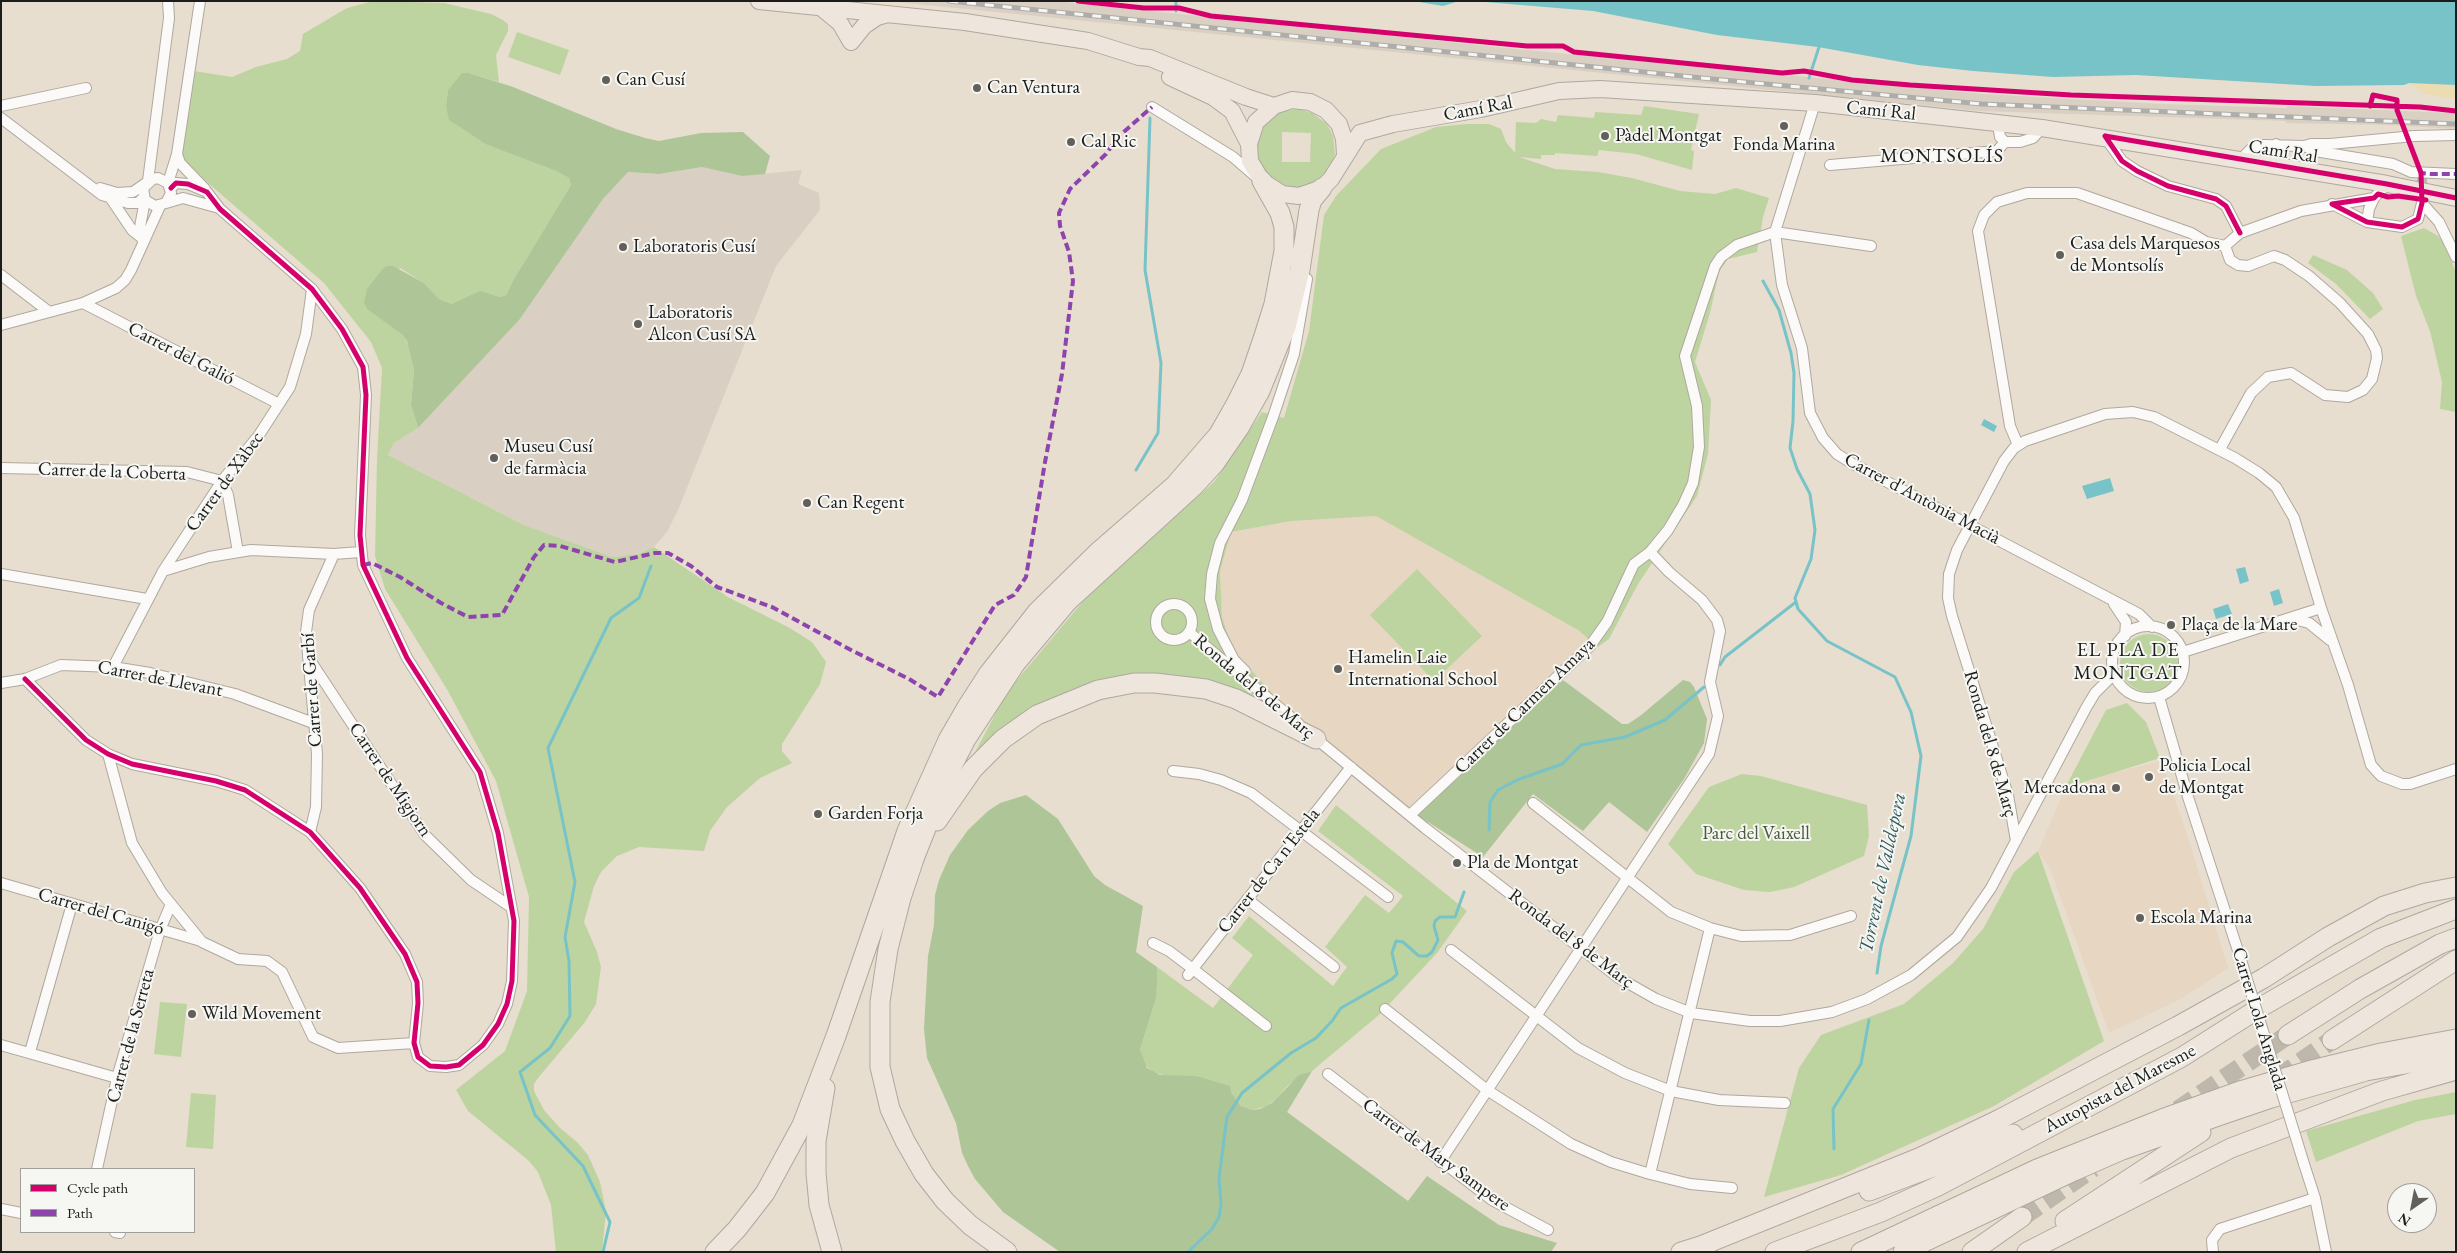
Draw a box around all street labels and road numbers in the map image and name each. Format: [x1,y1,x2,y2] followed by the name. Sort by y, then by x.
[1441,91,1515,127] street label: Camí Ral
[1845,96,1917,126] street label: Camí Ral
[2247,135,2319,169] street label: Camí Ral
[124,317,238,391] street label: Carrer del Galió
[181,428,269,536] street label: Carrer de Xàbec
[1840,448,2004,550] street label: Carrer d'Antònia Macià
[38,458,186,486] street label: Carrer de la Coberta
[1189,630,1319,744] street label: Ronda del 8 de Març
[297,632,327,748] street label: Carrer de Garbí
[1450,633,1600,779] street label: Carrer de Carmen Amaya
[96,656,224,702] street label: Carrer de Llevant
[1958,668,2022,820] street label: Ronda del 8 de Març
[343,719,437,841] street label: Carrer de Migjorn
[1213,804,1325,938] street label: Carrer de Ca n'Estela
[35,883,167,941] street label: Carrer del Canigó
[1504,884,1638,994] street label: Ronda del 8 de Març
[2226,945,2292,1093] street label: Carrer Lola Anglada
[102,966,160,1106] street label: Carrer de la Serreta
[2040,1039,2200,1139] street label: Autopista del Maresme
[1358,1094,1514,1216] street label: Carrer de Mary Sampere

